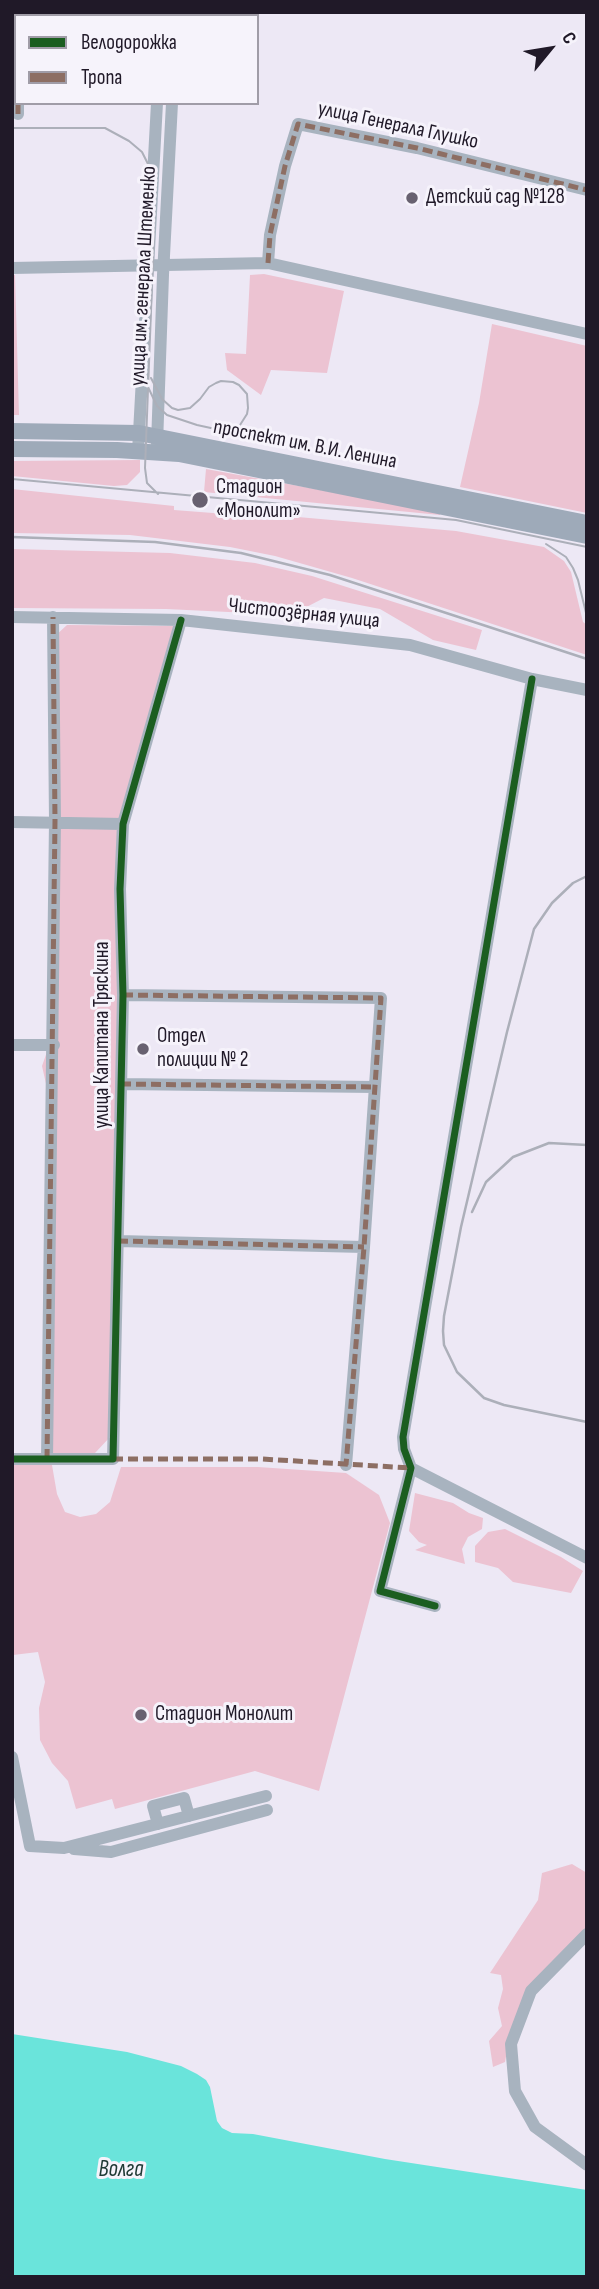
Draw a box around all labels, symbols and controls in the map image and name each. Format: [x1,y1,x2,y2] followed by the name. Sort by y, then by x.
[14,14,259,105] legend
[515,14,585,84] north arrow
[556,28,581,48] text: С
[81,30,177,55] text: Велодорожка
[81,65,122,90] text: Тропа
[316,97,480,155] street label: улица Генерала Глушко
[126,165,162,387] street label: улица им. генерала Штеменко
[426,185,565,211] place label: Детский сад №128
[404,190,420,206] marker: Детский сад №128
[211,415,399,475] street label: проспект им. В.И. Ленина
[216,475,301,525] place label: Стадион «Монолит»
[190,490,210,510] marker: Стадион «Монолит»
[227,594,381,634] street label: Чистоозёрная улица
[90,941,116,1129] street label: улица Капитана Тряскина
[157,1024,248,1074] place label: Отдел полиции № 2
[135,1041,151,1057] marker: Отдел полиции № 2
[155,1702,293,1728] place label: Стадион Монолит
[133,1707,149,1723] marker: Стадион Монолит
[99,2156,143,2184] water label: Волга

